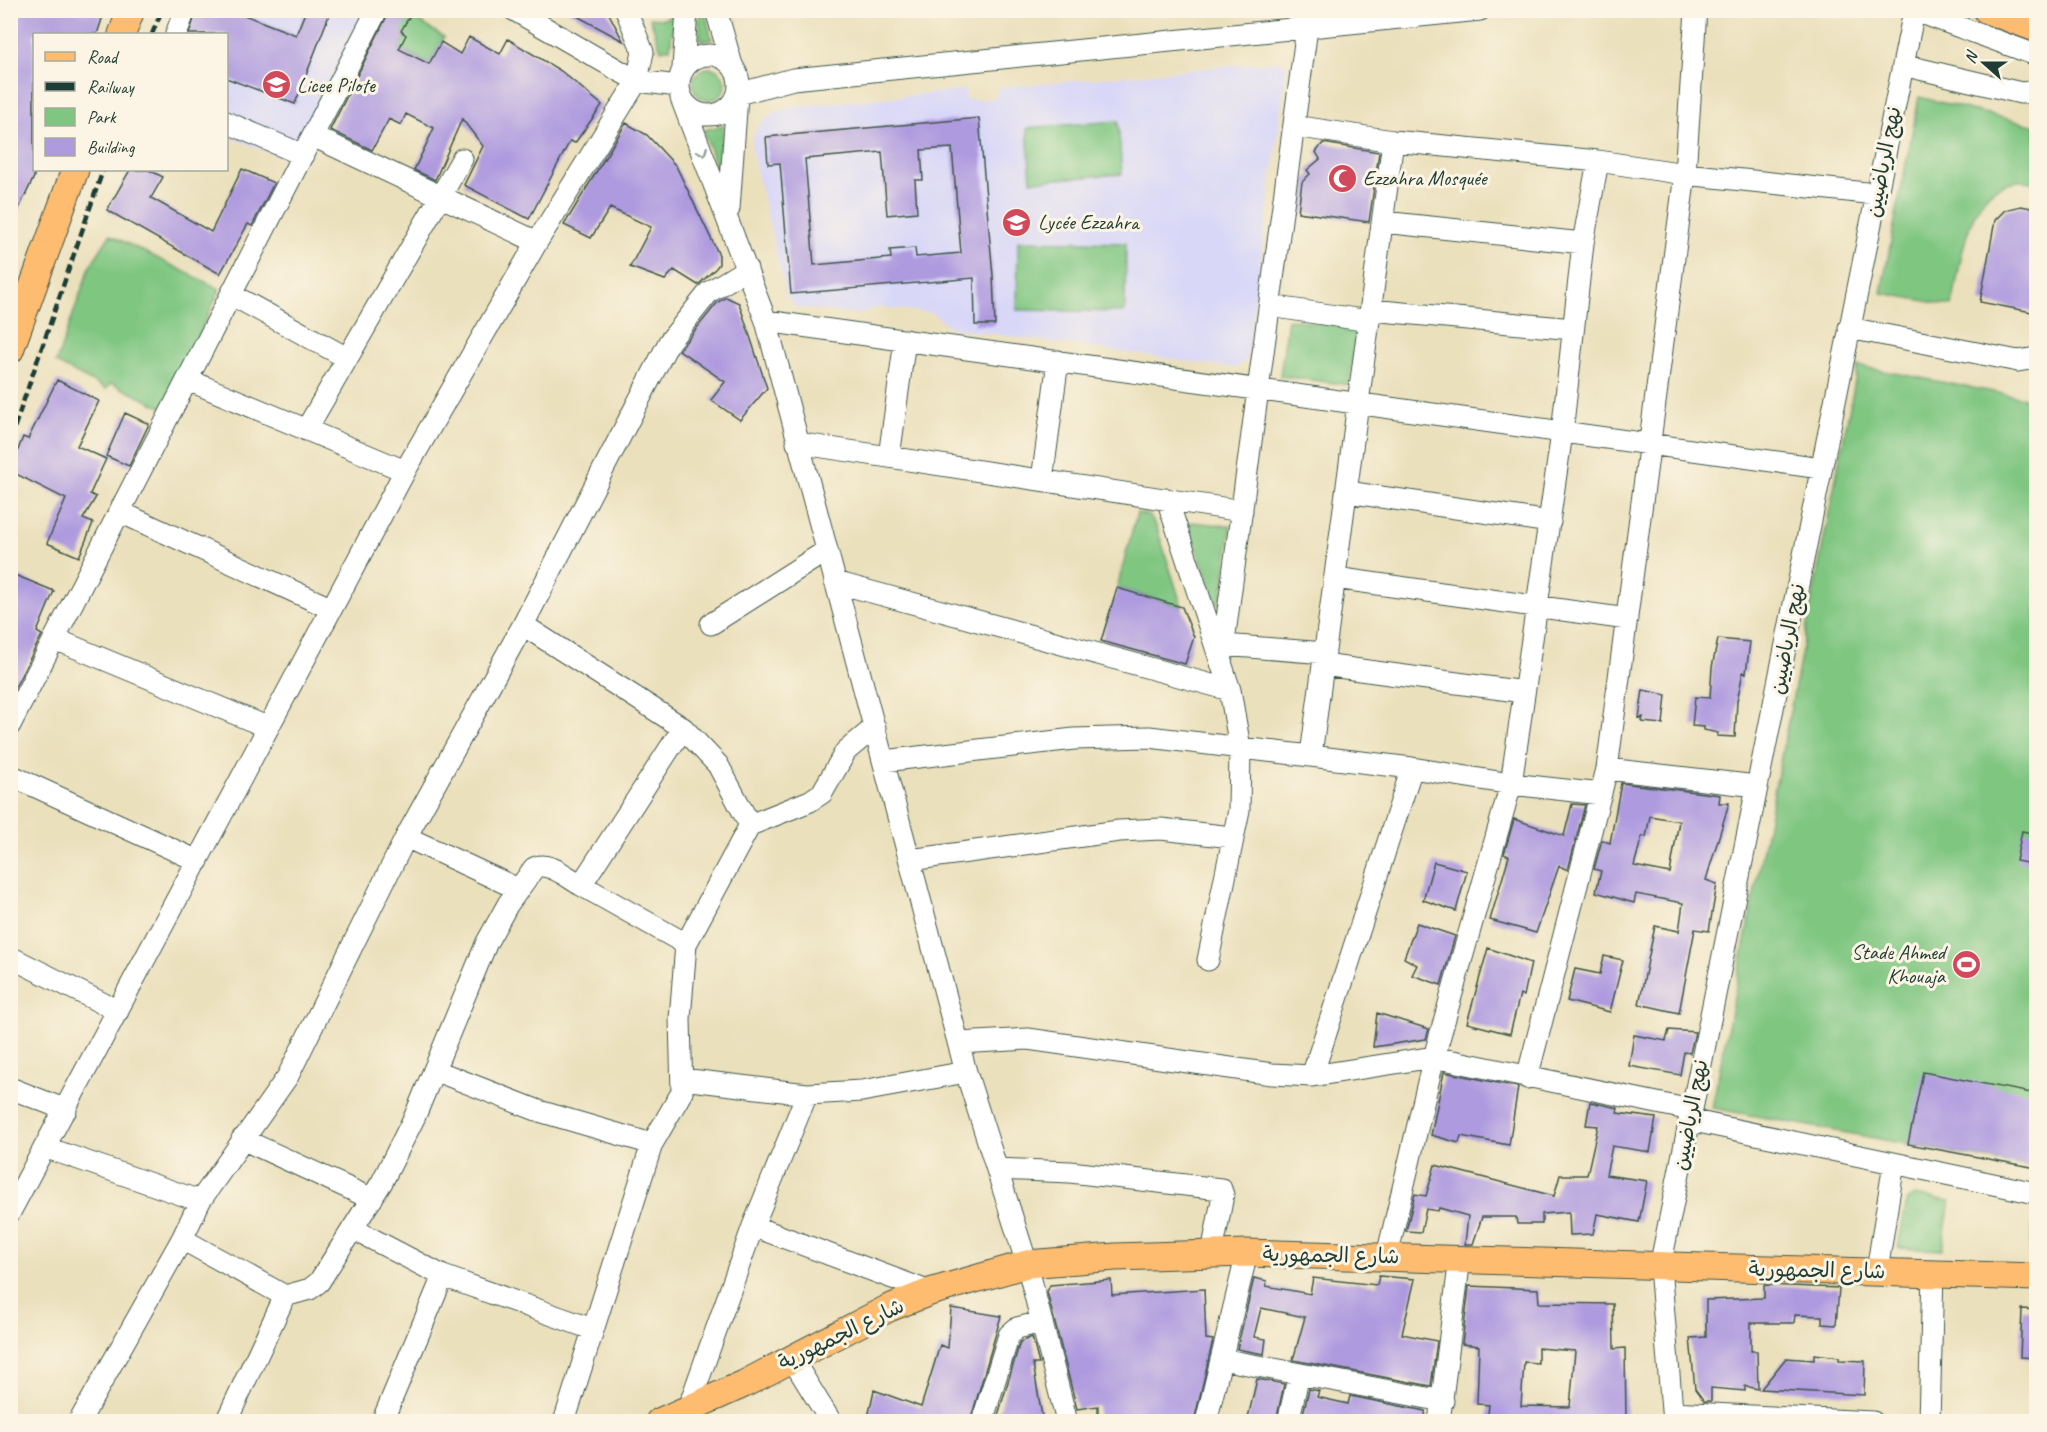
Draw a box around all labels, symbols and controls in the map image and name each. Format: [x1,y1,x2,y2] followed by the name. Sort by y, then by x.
[33,33,228,171] legend
[1954,33,2014,93] north arrow
[87,46,120,68] text: Road
[1960,47,1983,66] text: N
[260,69,292,101] school or university icon: Licee Pilote
[297,72,376,98] place label: Licee Pilote
[87,76,135,98] text: Railway
[1859,104,1907,220] street label: نهج الرياضيين
[87,106,117,128] text: Park
[87,136,136,158] text: Building
[696,146,708,157] one-way arrow
[1326,162,1358,194] mosque icon: Ezzahra Mosquée
[1363,165,1489,191] place label: Ezzahra Mosquée
[1001,206,1033,238] school or university icon: Lycée Ezzahra
[1038,209,1141,235] place label: Lycée Ezzahra
[1763,581,1811,697] street label: نهج الرياضيين
[1851,939,1949,989] place label: Stade Ahmed Khouaja
[1950,948,1982,980] sports icon: Stade Ahmed Khouaja
[1666,1057,1714,1173] street label: نهج الرياضيين
[1262,1241,1400,1271] street label: شارع الجمهورية
[1748,1256,1886,1286] street label: شارع الجمهورية
[774,1292,909,1378] street label: شارع الجمهورية

